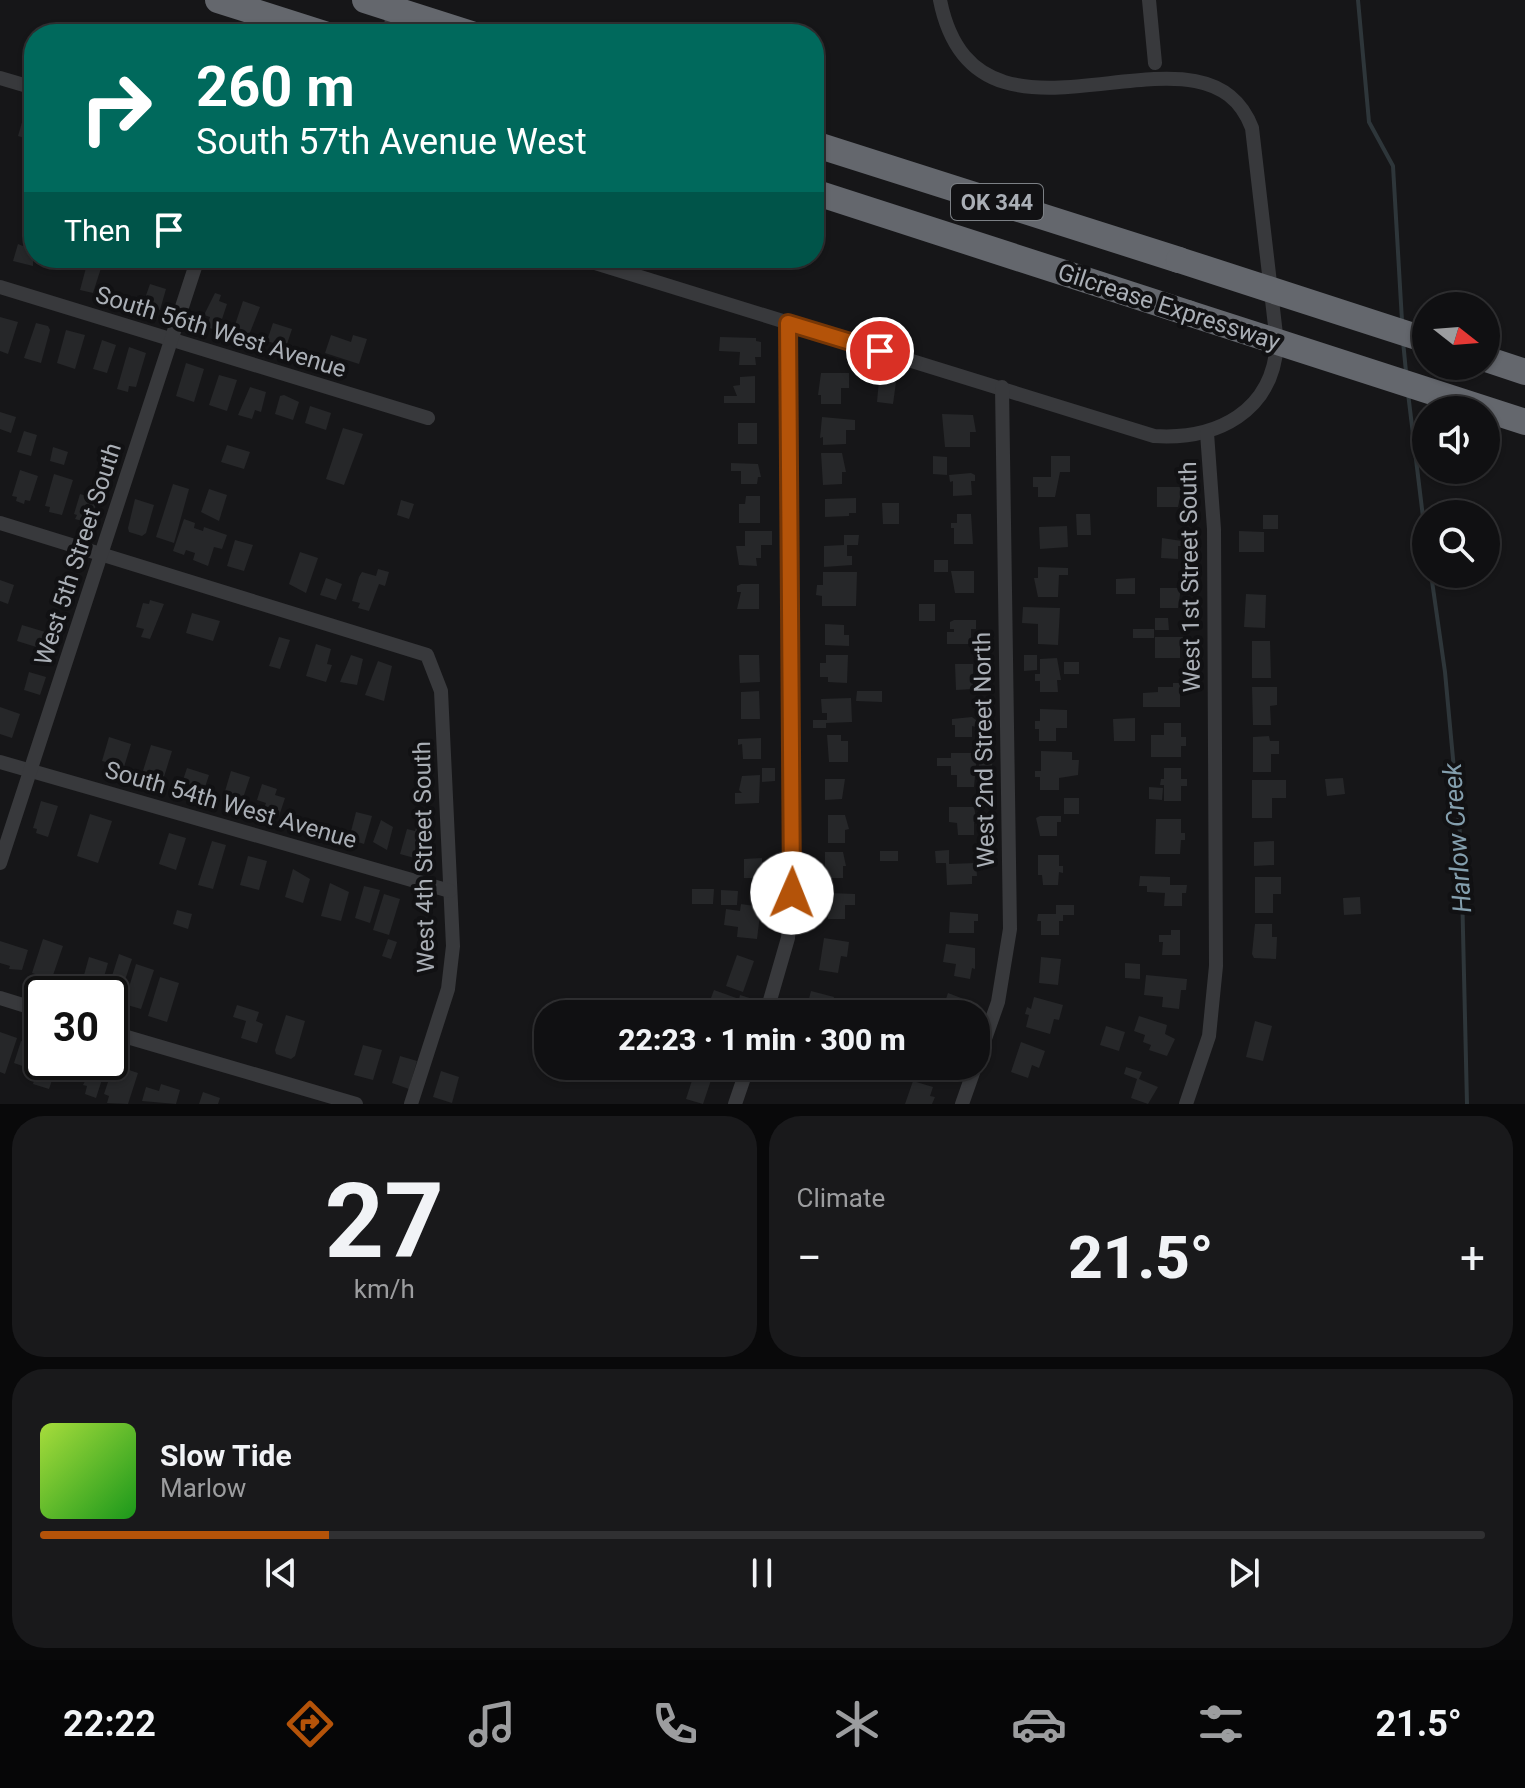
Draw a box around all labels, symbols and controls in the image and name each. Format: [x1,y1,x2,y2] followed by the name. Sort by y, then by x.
[196,54,355,120] text: 260 m
[64,56,168,160] icon: right
[196,121,587,163] text: South 57th Avenue West
[951,184,1043,220] road number: OK 344
[147,208,191,252] icon: arrive
[64,213,131,248] text: Then
[1054,258,1284,356] street label: Gilcrease Expressway
[92,281,350,383] street label: South 56th West Avenue
[1412,292,1500,380] north arrow
[1412,292,1500,588] map controls
[846,317,914,385] pin
[858,329,902,373] icon: arrive
[1412,396,1500,484] button: sound
[29,439,127,669] street label: West 5th Street South
[1174,461,1206,693] street label: West 1st Street South
[1412,500,1500,588] button: search
[968,632,1000,868] street label: West 2nd Street North
[408,741,440,973] street label: West 4th Street South
[102,756,360,854] street label: South 54th West Avenue
[1437,761,1477,914] water label: Harlow Creek
[750,851,834,935] position arrow
[24,976,128,1080] speed limit sign: 30
[618,1022,906,1057] text: 22:23 · 1 min · 300 m
[325,1161,444,1282] text: 27
[797,1183,885,1213] text: Climate
[1068,1222,1213,1293] text: 21.5°
[797,1232,822,1284] text: −
[1460,1232,1485,1284] text: +
[354,1274,415,1304] text: km/h
[160,1438,292,1473] text: Slow Tide
[160,1473,246,1503] text: Marlow
[259,1551,303,1595] icon: previous
[740,1551,784,1595] icon: pause
[1222,1551,1266,1595] icon: next
[282,1696,338,1752] icon: directions
[464,1696,520,1752] icon: music
[647,1696,703,1752] icon: phone
[829,1696,885,1752] icon: climate
[1011,1696,1067,1752] icon: car
[1193,1696,1249,1752] icon: filters
[63,1703,156,1745] text: 22:22
[1375,1703,1462,1745] text: 21.5°

